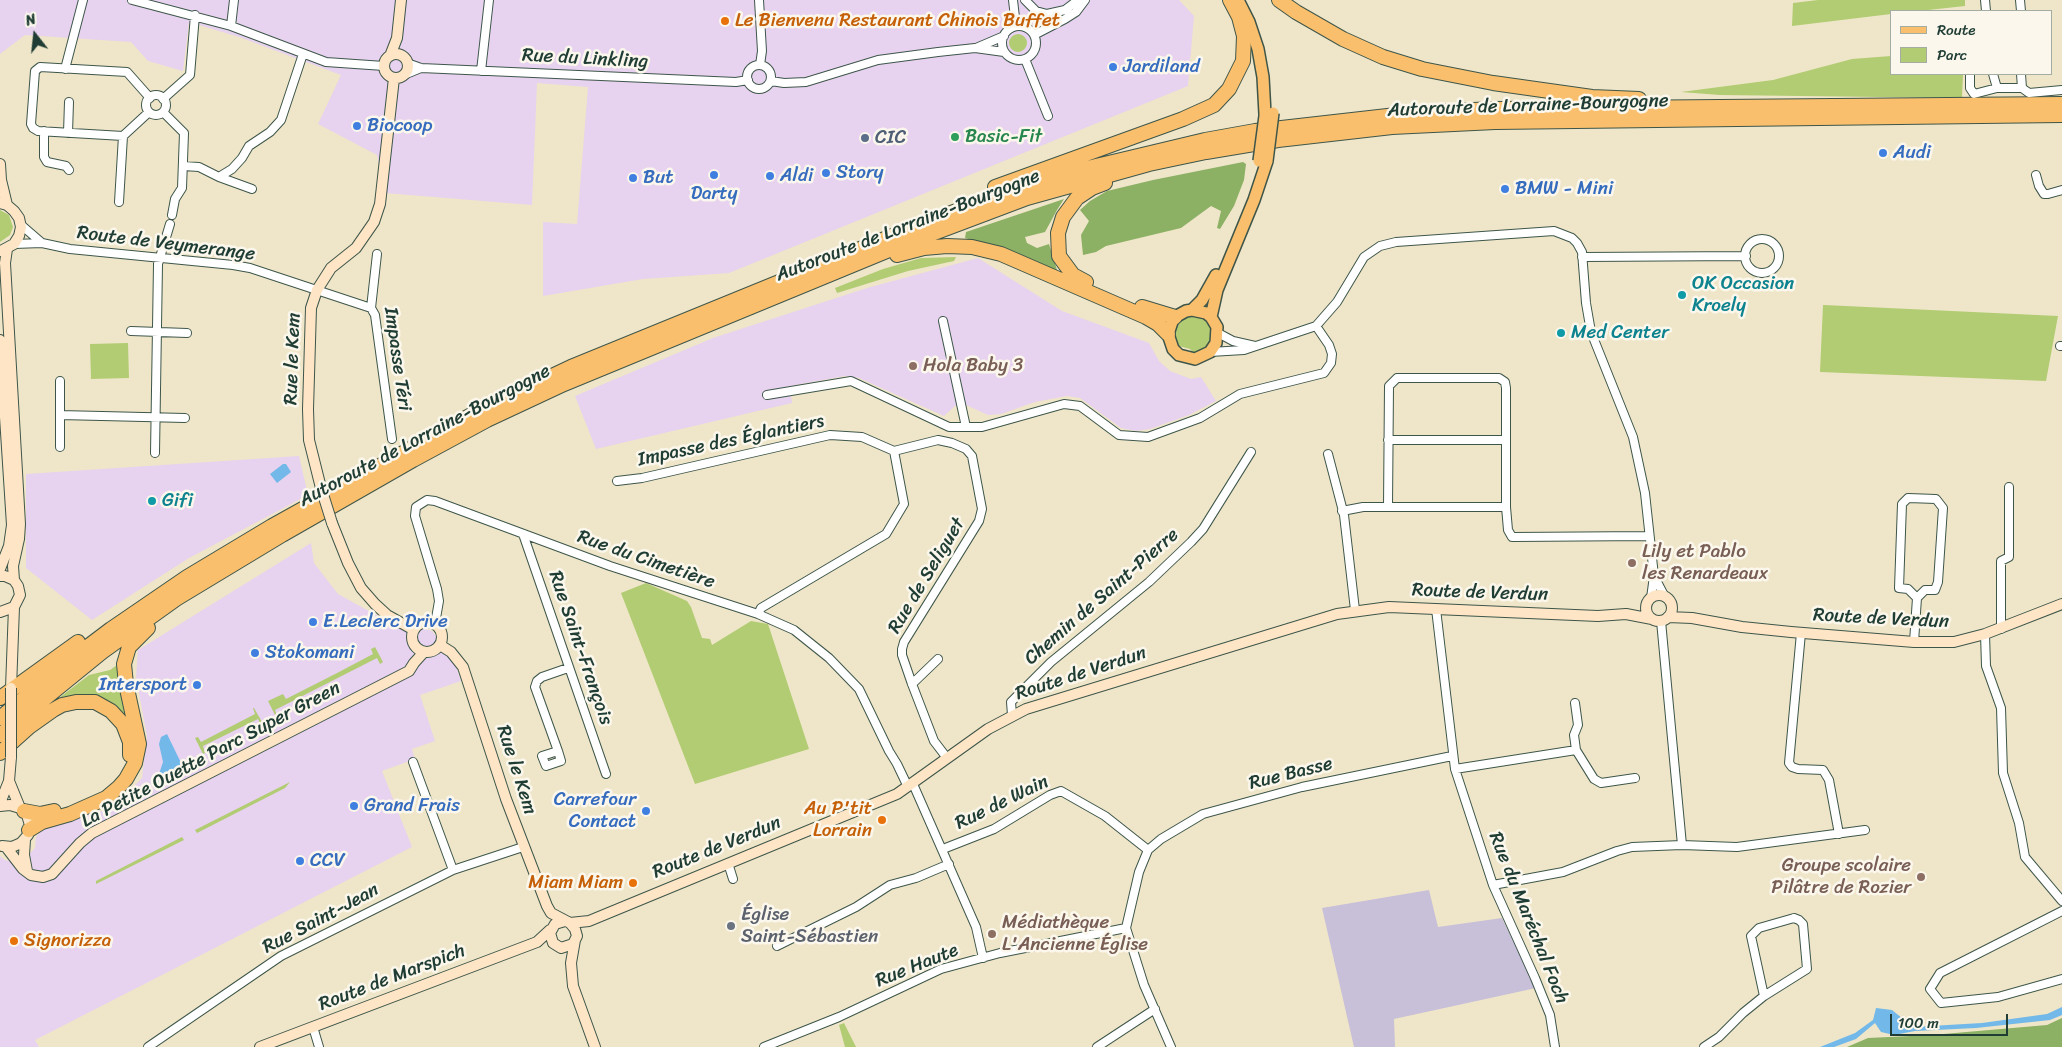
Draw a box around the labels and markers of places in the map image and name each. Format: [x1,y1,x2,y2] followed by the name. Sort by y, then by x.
[735,10,1060,32] place label: Le Bienvenu Restaurant Chinois Buffet
[719,15,731,27] marker: Le Bienvenu Restaurant Chinois Buffet
[1123,56,1200,78] place label: Jardiland
[1107,61,1119,73] marker: Jardiland
[367,115,432,137] place label: Biocoop
[351,120,363,132] marker: Biocoop
[965,126,1042,148] place label: Basic-Fit
[875,127,906,149] place label: CIC
[949,131,961,143] marker: Basic-Fit
[859,132,871,144] marker: CIC
[1893,142,1931,164] place label: Audi
[1877,147,1889,159] marker: Audi
[836,162,883,184] place label: Story
[780,165,813,187] place label: Aldi
[643,167,673,189] place label: But
[820,167,832,179] marker: Story
[708,169,720,181] marker: Darty
[764,170,776,182] marker: Aldi
[627,172,639,184] marker: But
[1515,178,1613,200] place label: BMW - Mini
[691,183,737,205] place label: Darty
[1499,183,1511,195] marker: BMW - Mini
[1692,273,1794,317] place label: OK Occasion Kroely
[1676,289,1688,301] marker: OK Occasion Kroely
[1571,322,1669,344] place label: Med Center
[1555,327,1567,339] marker: Med Center
[923,355,1023,377] place label: Hola Baby 3
[907,360,919,372] marker: Hola Baby 3
[162,490,193,512] place label: Gifi
[146,495,158,507] marker: Gifi
[1642,541,1768,585] place label: Lily et Pablo les Renardeaux
[1626,557,1638,569] marker: Lily et Pablo les Renardeaux
[323,611,448,633] place label: E.Leclerc Drive
[307,616,319,628] marker: E.Leclerc Drive
[265,642,354,664] place label: Stokomani
[249,647,261,659] marker: Stokomani
[99,674,187,696] place label: Intersport
[191,679,203,691] marker: Intersport
[554,789,636,833] place label: Carrefour Contact
[364,795,460,817] place label: Grand Frais
[804,798,872,842] place label: Au P'tit Lorrain
[348,800,360,812] marker: Grand Frais
[640,805,652,817] marker: Carrefour Contact
[876,814,888,826] marker: Au P'tit Lorrain
[310,850,345,872] place label: CCV
[294,855,306,867] marker: CCV
[1771,855,1911,899] place label: Groupe scolaire Pilâtre de Rozier
[1915,871,1927,883] marker: Groupe scolaire Pilâtre de Rozier
[528,872,623,894] place label: Miam Miam
[627,877,639,889] marker: Miam Miam
[741,904,878,948] place label: Église Saint-Sébastien
[1002,912,1148,956] place label: Médiathèque L'Ancienne Église
[725,920,737,932] marker: Église Saint-Sébastien
[986,928,998,940] marker: Médiathèque L'Ancienne Église
[24,930,111,952] place label: Signorizza
[8,935,20,947] marker: Signorizza

